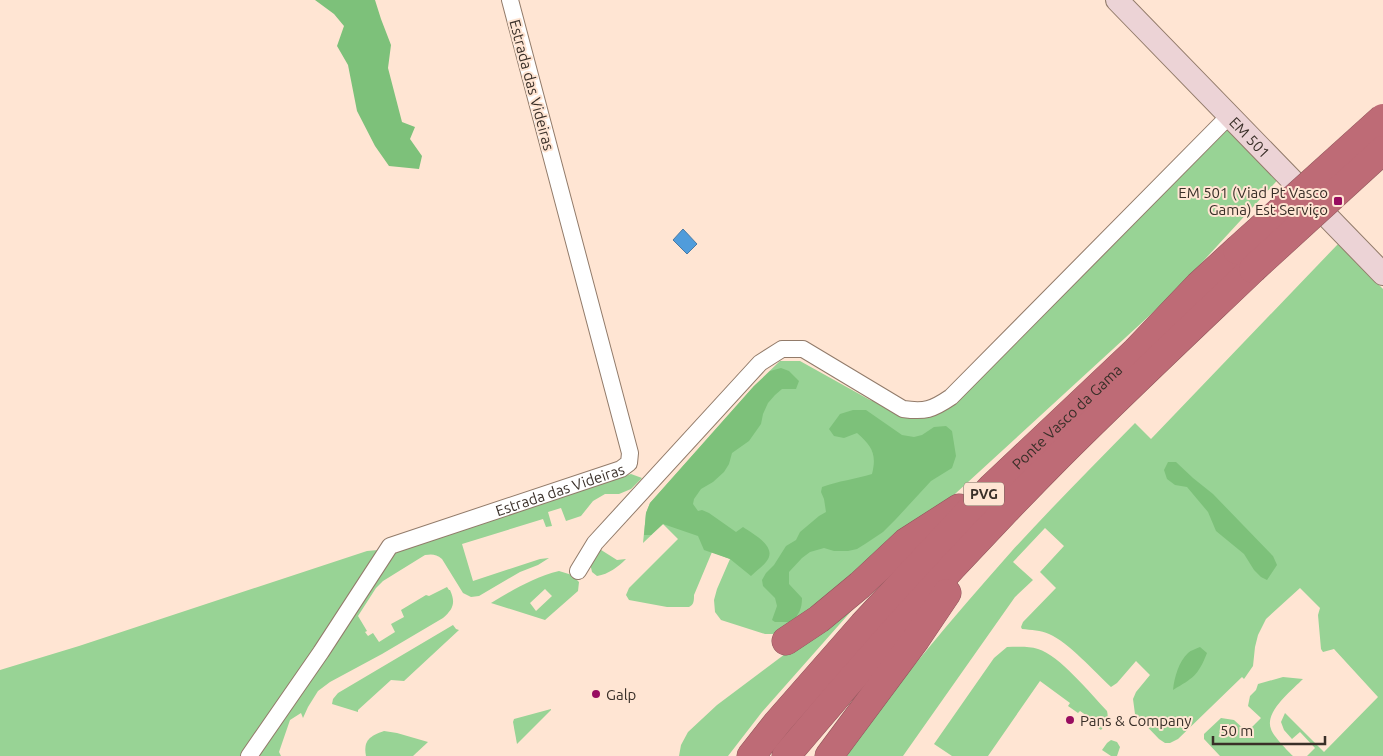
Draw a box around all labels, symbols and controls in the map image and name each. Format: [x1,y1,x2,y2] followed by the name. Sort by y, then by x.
[506,18,558,152] street label: Estrada das Videiras
[1226,113,1274,161] street label: EM 501
[1178,184,1328,218] place label: EM 501 (Viad Pt Vasco Gama) Est Serviço
[1332,195,1344,207] marker: EM 501 (Viad Pt Vasco Gama) Est Serviço
[1008,361,1125,472] street label: Ponte Vasco da Gama
[493,460,627,519] street label: Estrada das Videiras
[964,482,1004,506] road number: PVG
[606,686,636,703] place label: Galp
[590,688,602,700] marker: Galp
[1080,712,1191,729] place label: Pans & Company
[1064,714,1076,726] marker: Pans & Company
[1213,714,1326,746] scale bar
[1220,722,1253,739] text: 50 m

